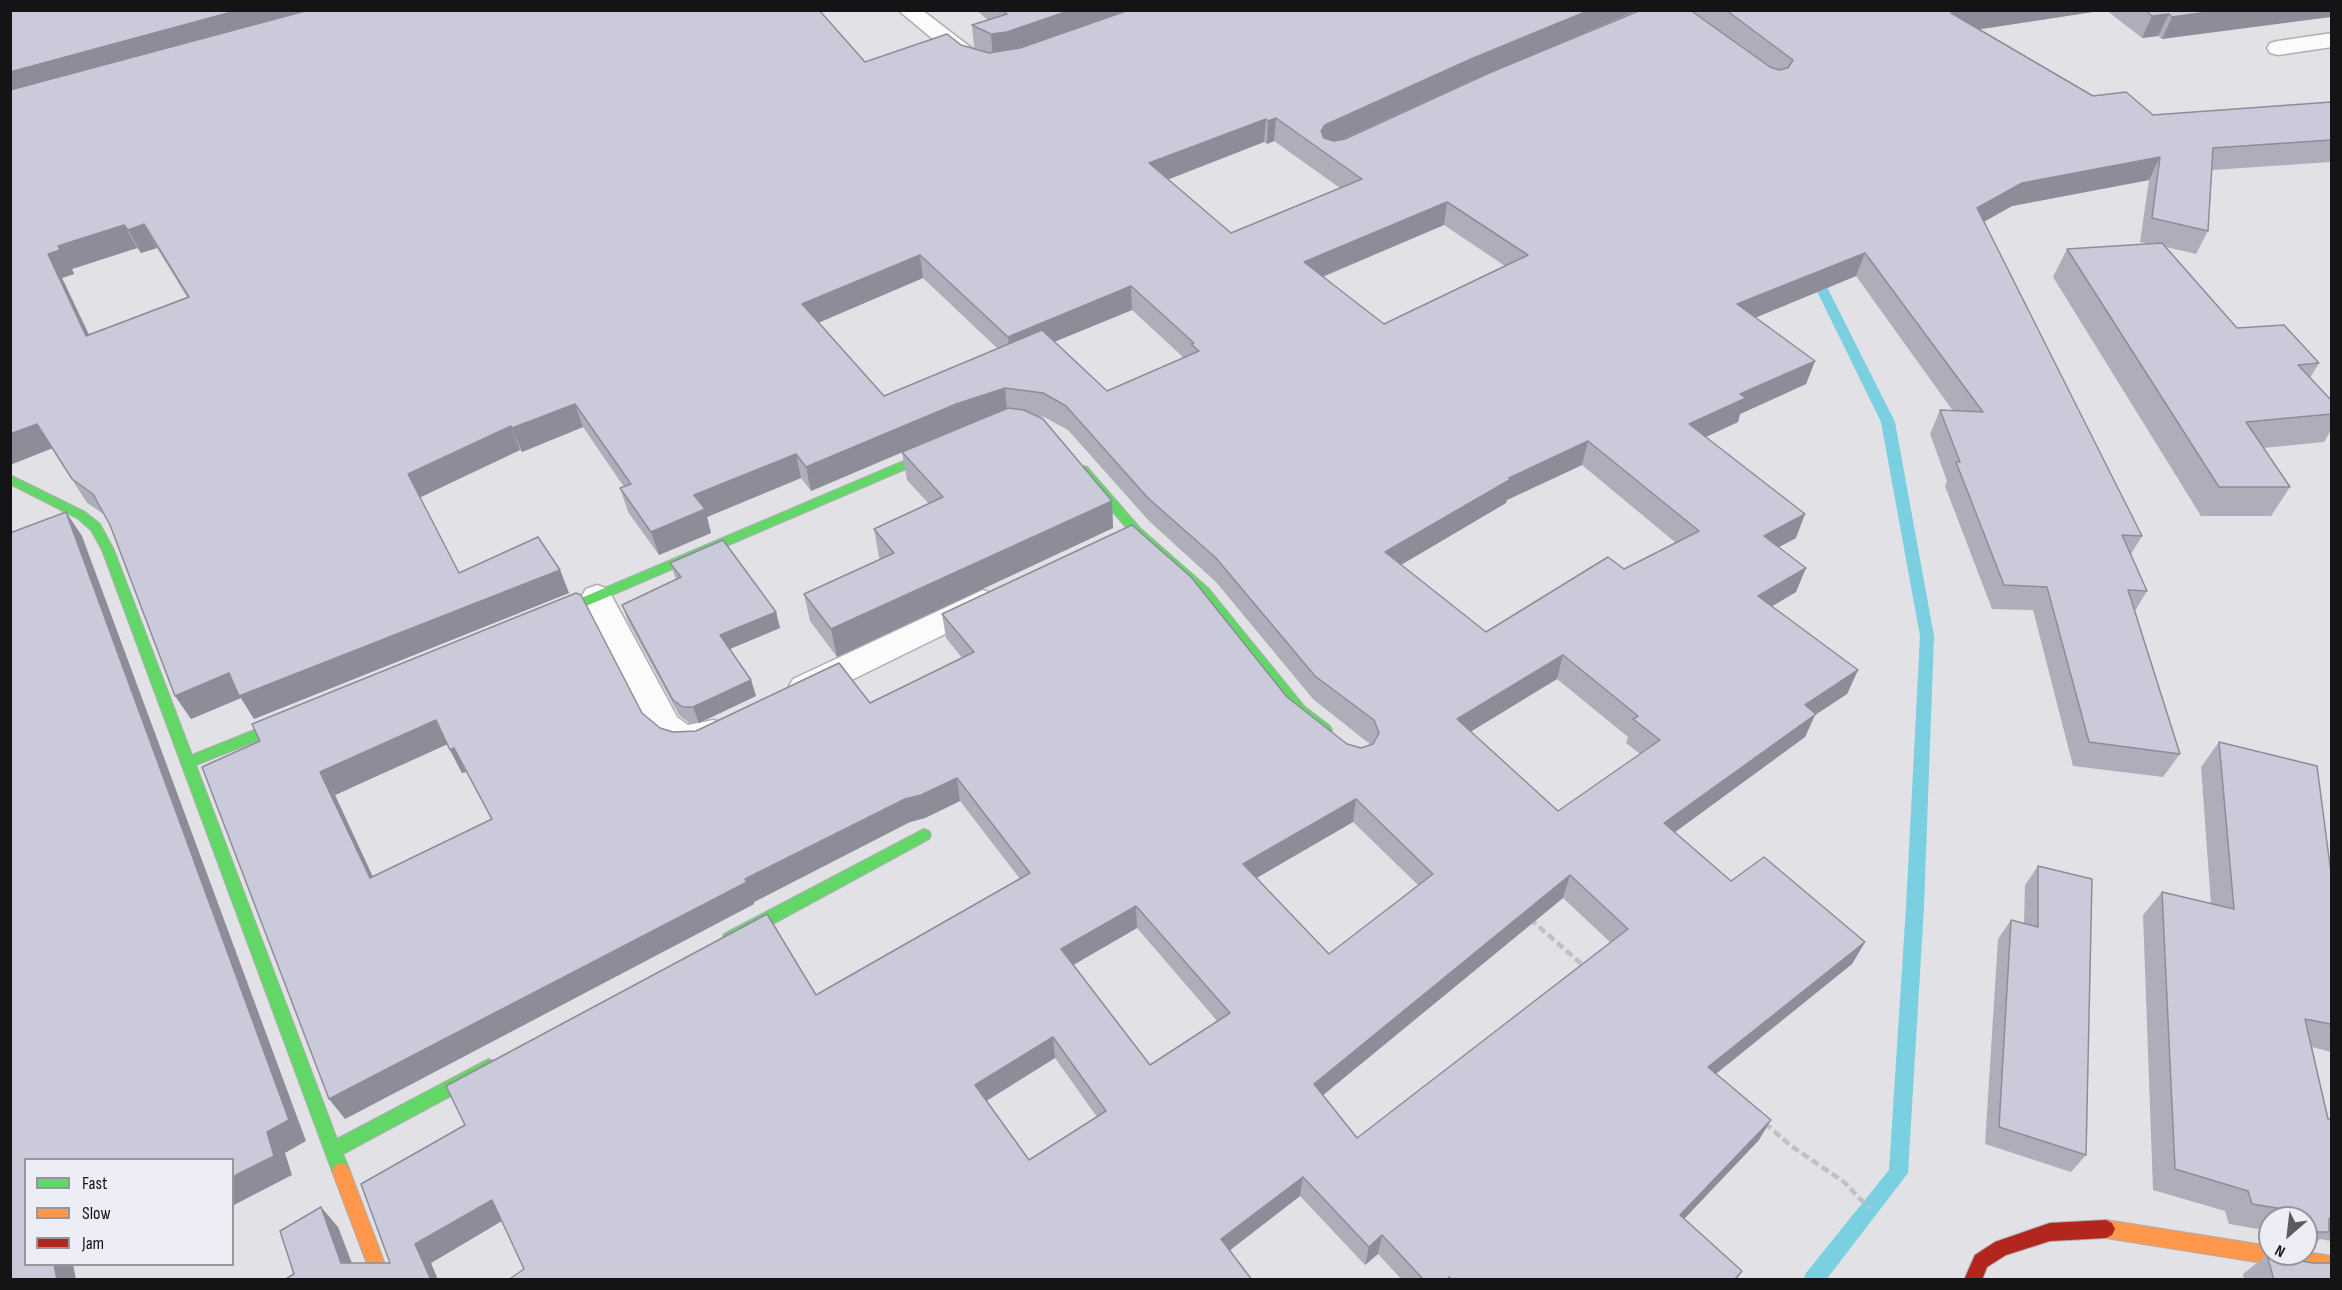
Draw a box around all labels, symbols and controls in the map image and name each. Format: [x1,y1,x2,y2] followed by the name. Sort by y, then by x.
[24,1158,234,1266] legend
[82,1173,107,1194] text: Fast
[82,1203,111,1224] text: Slow
[2258,1206,2318,1266] north arrow
[82,1233,104,1254] text: Jam
[2272,1240,2288,1261] text: N

